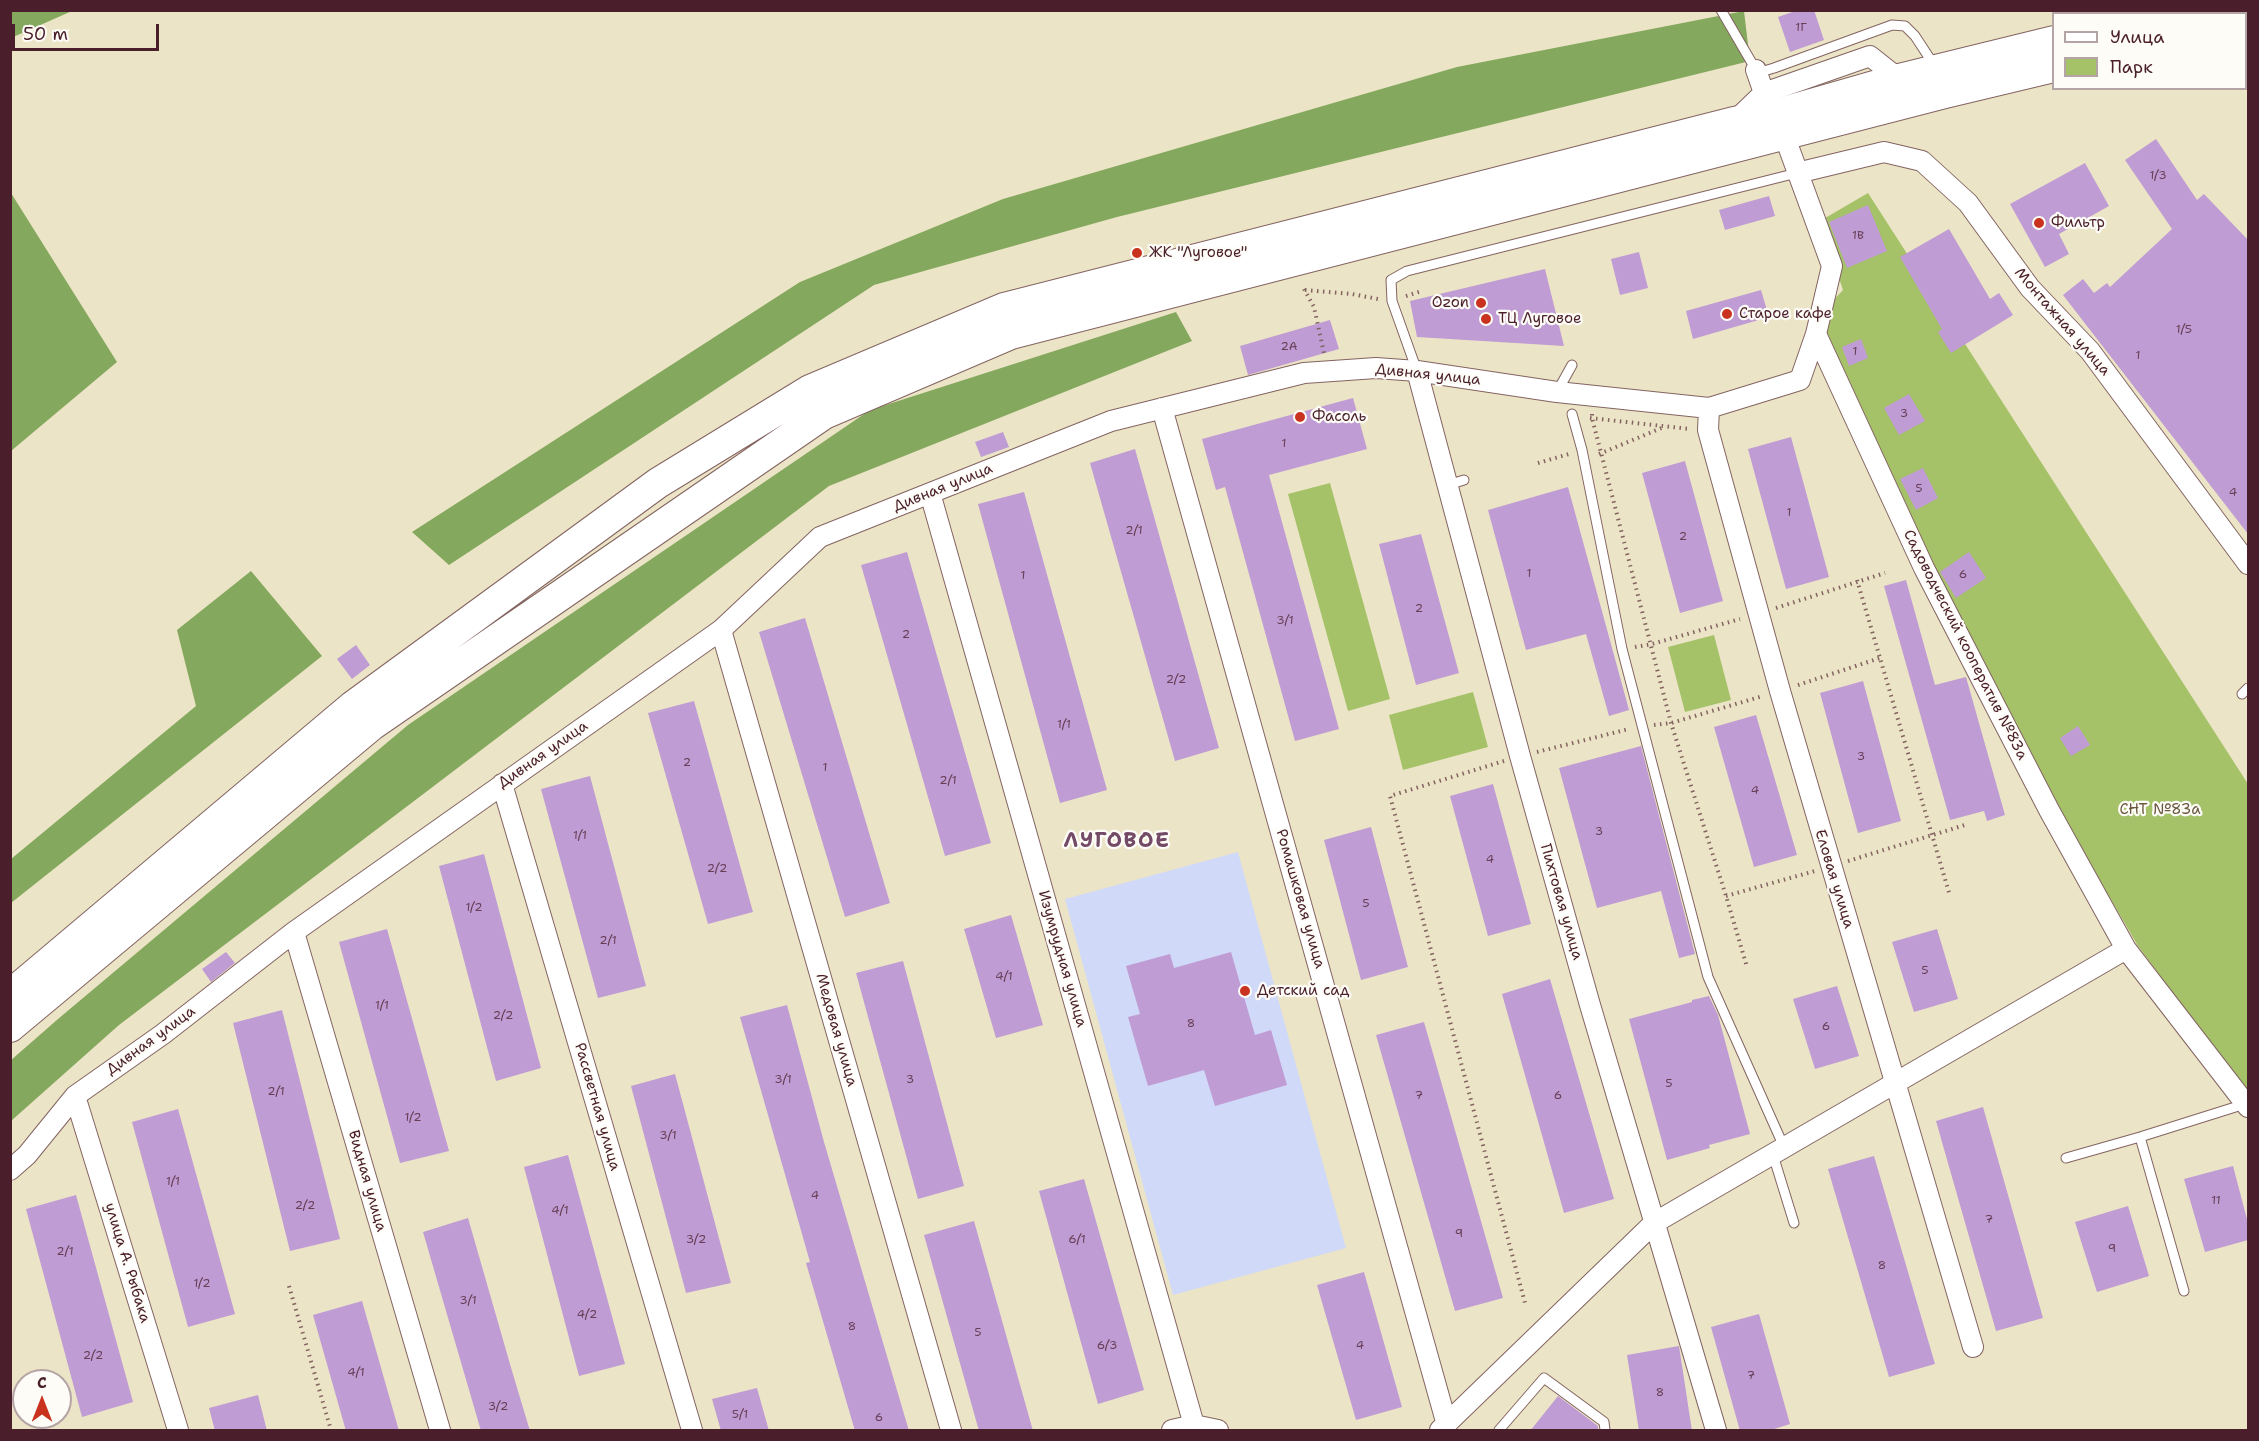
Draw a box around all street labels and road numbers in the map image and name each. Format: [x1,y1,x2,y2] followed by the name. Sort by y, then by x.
[2010,264,2114,380] street label: Монтажная улица
[1375,361,1481,389] street label: Дивная улица
[891,460,995,516] street label: Дивная улица
[1899,527,2031,763] street label: Садоводческий кооператив №83а
[495,717,591,793] street label: Дивная улица
[1272,827,1328,971] street label: Ромашковая улица
[1810,827,1858,931] street label: Еловая улица
[1536,842,1586,962] street label: Пихтовая улица
[1034,889,1090,1029] street label: Изумрудная улица
[811,971,861,1089] street label: Медовая улица
[103,1003,199,1079] street label: Дивная улица
[570,1041,624,1173] street label: Рассветная улица
[344,1128,390,1234] street label: Видная улица
[100,1201,154,1325] street label: улица А. Рыбака

